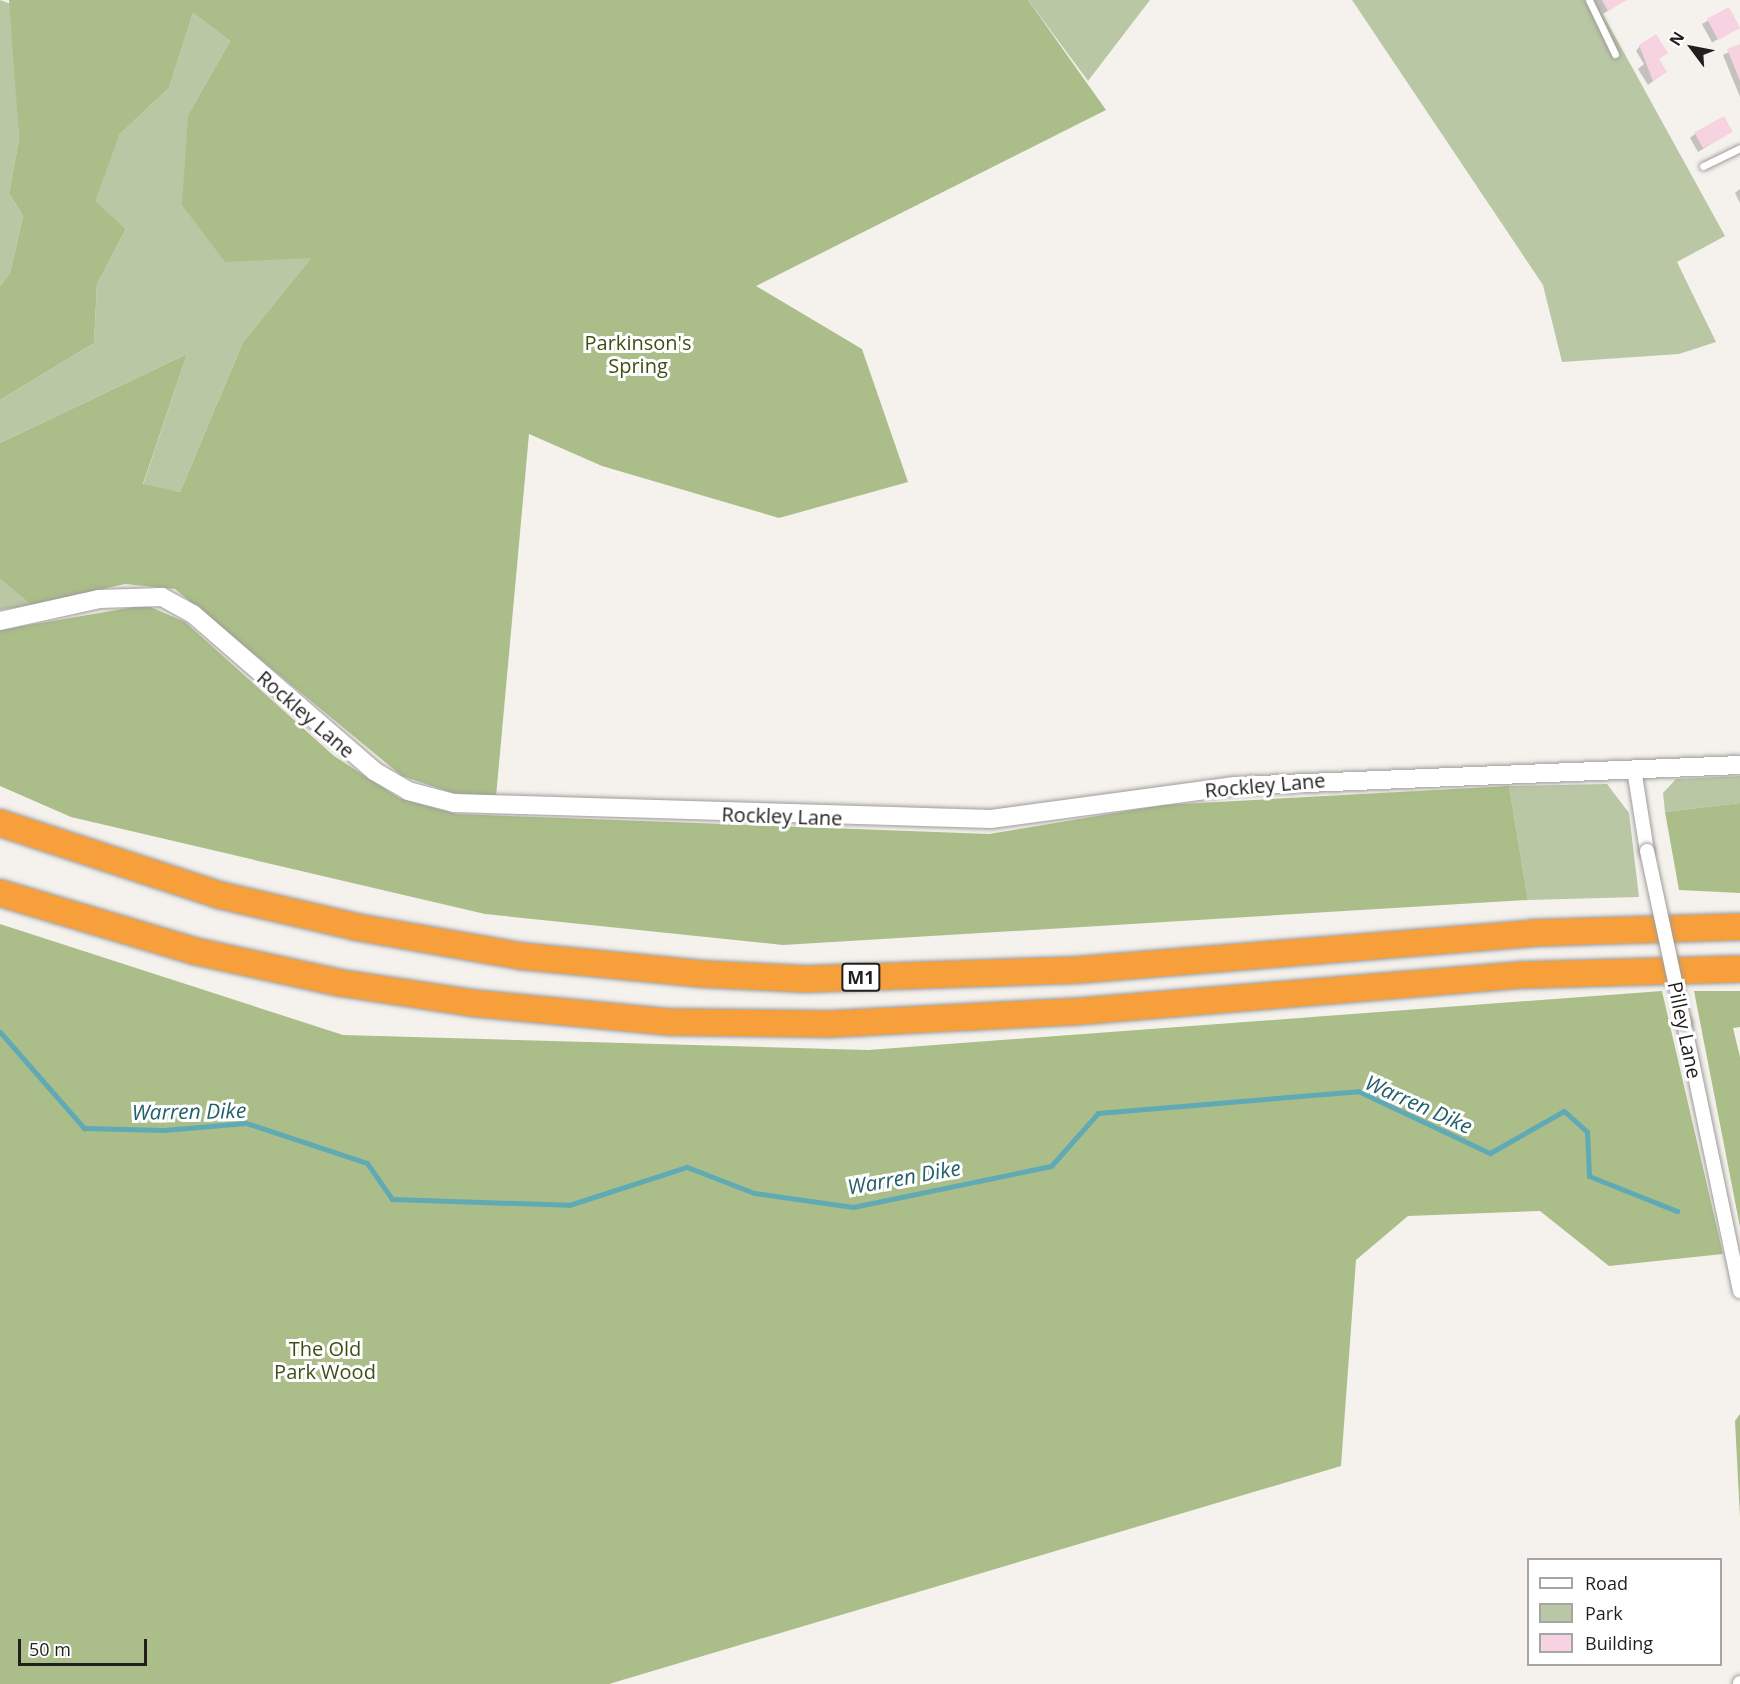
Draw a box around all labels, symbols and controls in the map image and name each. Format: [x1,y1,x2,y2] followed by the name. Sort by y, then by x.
[1662,18,1722,78] north arrow
[1664,27,1690,50] text: N
[585,330,691,377] park label: Parkinson's Spring
[252,665,360,763] street label: Rockley Lane
[1204,768,1326,802] street label: Rockley Lane
[721,802,843,830] street label: Rockley Lane
[840,962,882,992] road number: M1
[1663,979,1707,1081] street label: Pilley Lane
[1362,1069,1476,1139] water label: Warren Dike
[132,1097,246,1125] water label: Warren Dike
[845,1155,963,1199] water label: Warren Dike
[274,1336,376,1383] park label: The Old Park Wood
[1527,1558,1722,1666] legend
[1585,1571,1628,1595] text: Road
[1585,1601,1623,1625] text: Park
[21,1627,150,1665] scale bar
[1585,1631,1653,1655] text: Building
[29,1637,71,1661] text: 50 m

